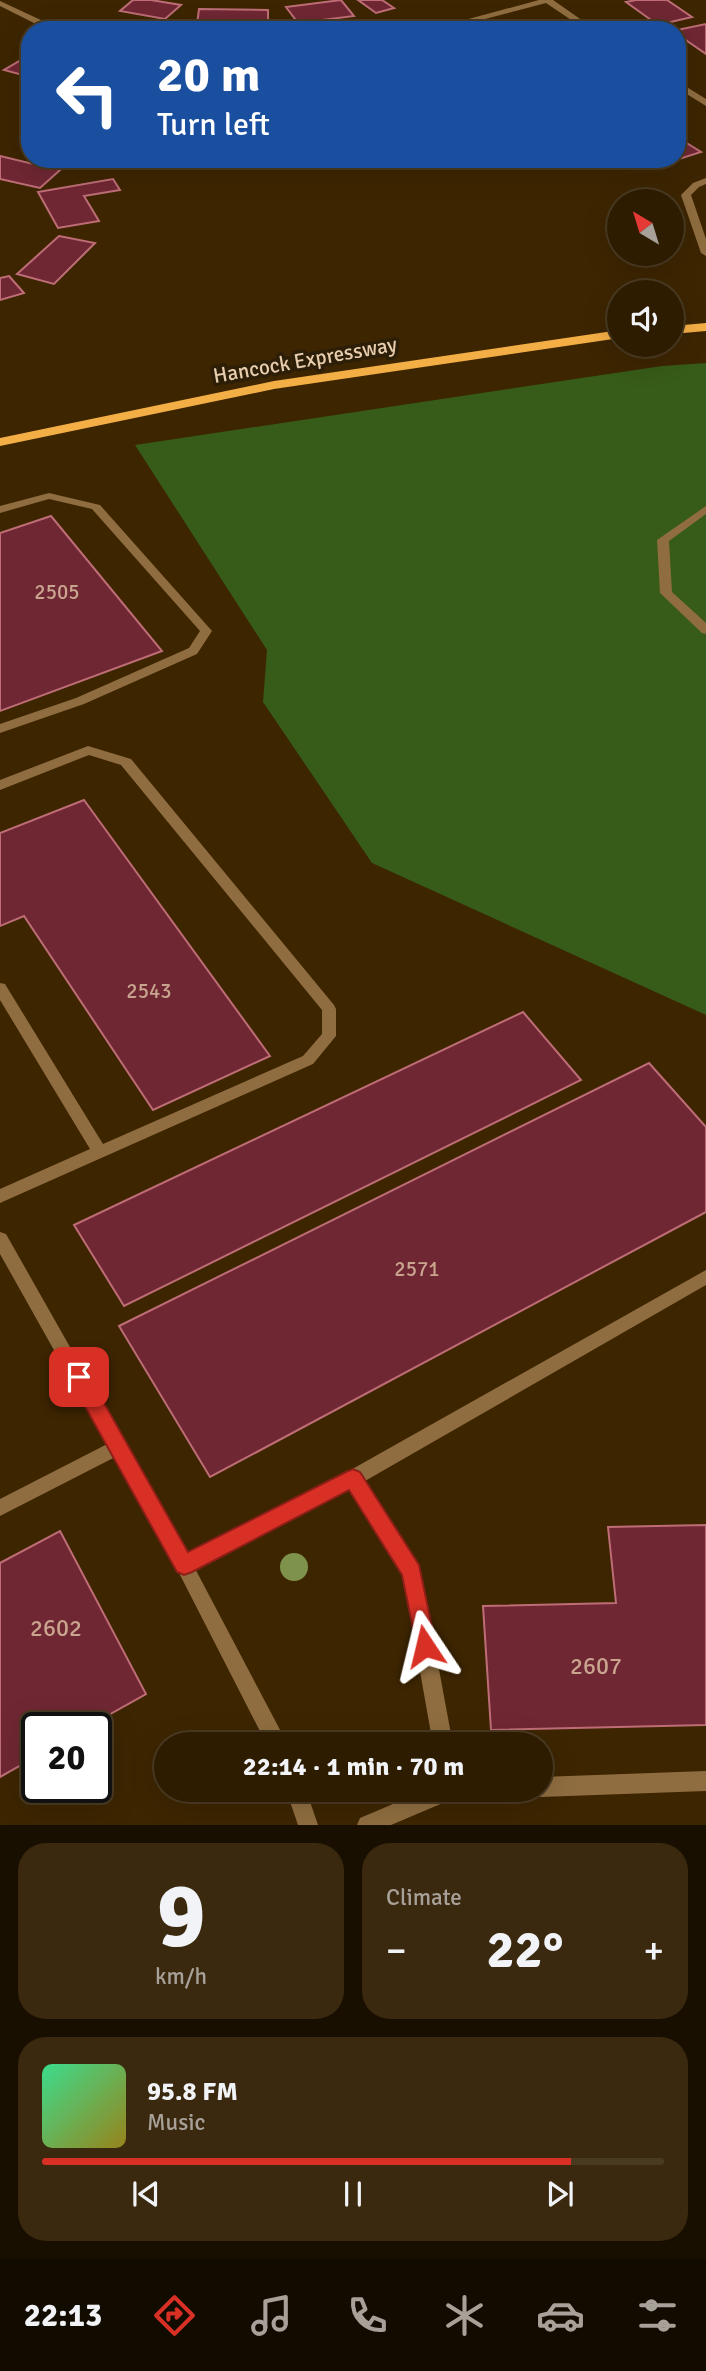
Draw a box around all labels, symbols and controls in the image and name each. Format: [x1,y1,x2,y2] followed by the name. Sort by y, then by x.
[157,45,260,105] text: 20 m
[42,49,133,140] icon: left
[157,105,270,144] text: Turn left
[607,189,684,266] north arrow
[607,189,684,357] map controls
[607,280,684,357] button: sound
[211,331,399,389] street label: Hancock Expressway
[34,579,80,605] house number: 2505
[126,978,172,1004] house number: 2543
[394,1256,440,1282] house number: 2571
[49,1347,109,1407] pin
[60,1358,98,1396] icon: arrive
[388,1609,462,1683] position arrow
[30,1613,82,1643] house number: 2602
[570,1651,622,1681] house number: 2607
[21,1712,112,1803] speed limit sign: 20
[243,1751,464,1783] text: 22:14 · 1 min · 70 m
[156,1860,206,1973] text: 9
[386,1883,462,1912] text: Climate
[487,1918,563,1982] text: 22°
[386,1927,407,1974] text: −
[643,1927,664,1974] text: +
[155,1962,207,1991] text: km/h
[147,2076,238,2108] text: 95.8 FM
[147,2108,205,2137] text: Music
[127,2175,165,2213] icon: previous
[334,2175,372,2213] icon: pause
[541,2175,579,2213] icon: next
[150,2291,199,2340] icon: directions
[247,2291,296,2340] icon: music
[343,2291,392,2340] icon: phone
[440,2291,489,2340] icon: climate
[536,2291,585,2340] icon: car
[633,2291,682,2340] icon: filters
[24,2296,102,2335] text: 22:13

